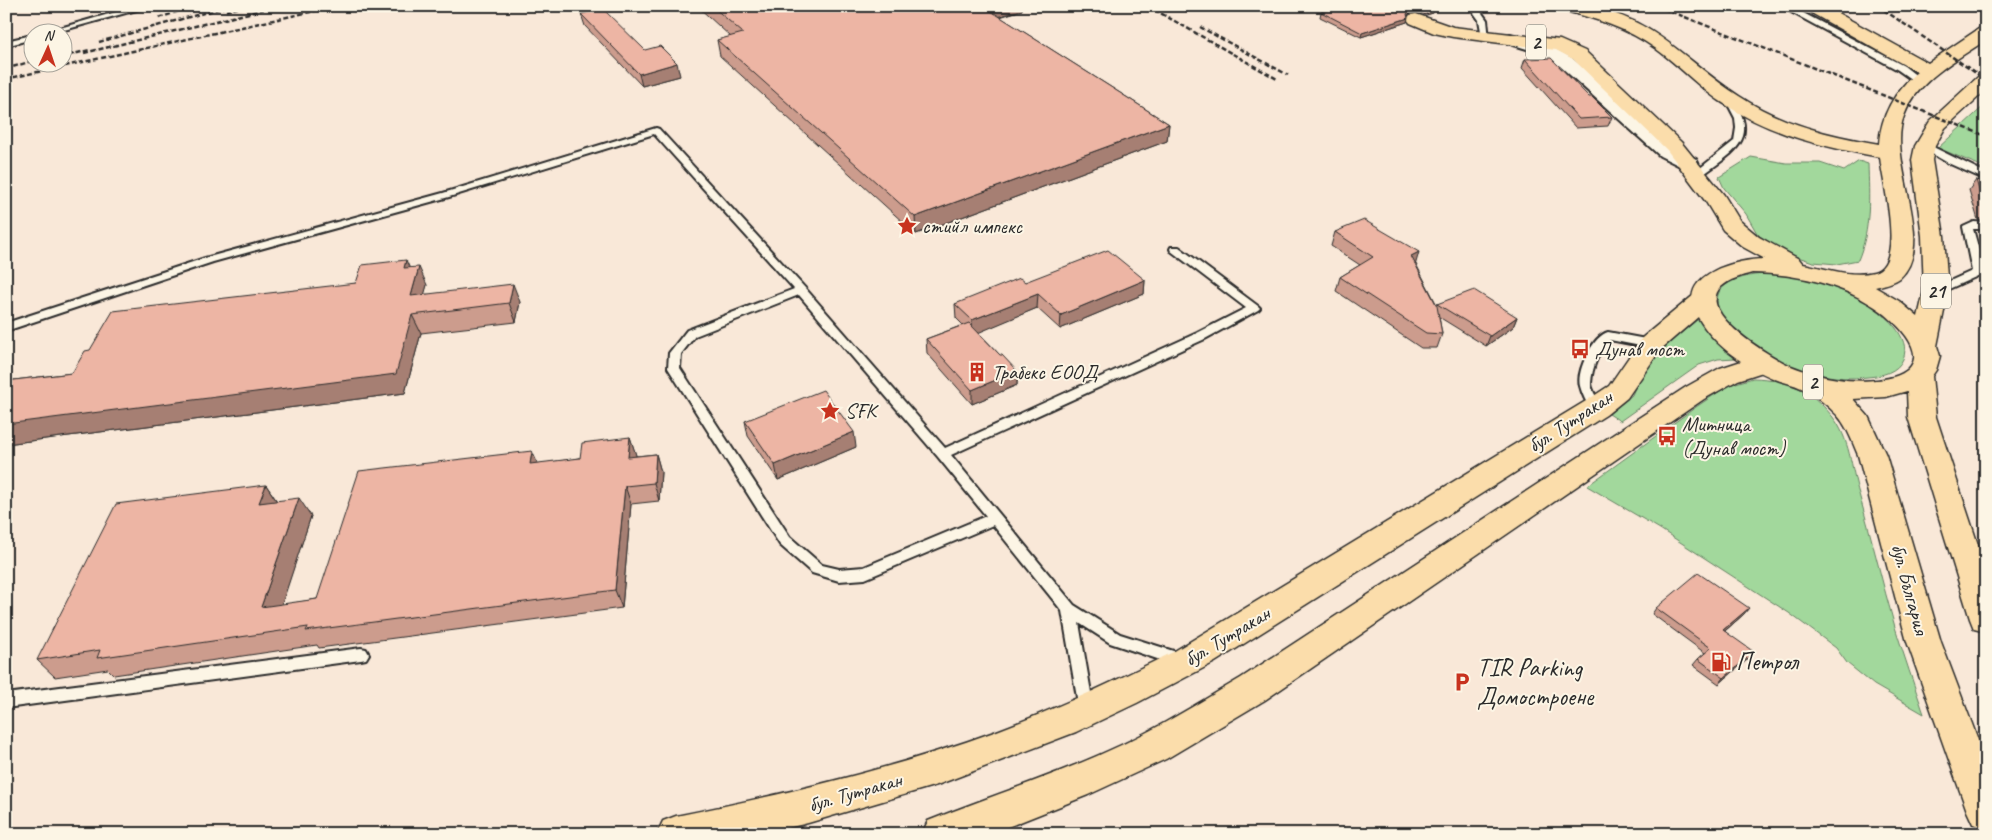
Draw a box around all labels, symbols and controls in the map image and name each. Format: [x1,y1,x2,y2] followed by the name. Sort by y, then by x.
[22,22,72,72] north arrow
[1526,24,1546,60] road number: 2
[44,27,56,44] text: N
[922,213,1023,239] place label: стийл импекс
[896,215,918,237] place icon: стийл импекс
[1921,274,1951,308] road number: 21
[1595,336,1685,362] place label: Дунав мост
[1569,338,1591,360] bus stop icon: Дунав мост
[992,359,1099,385] place label: Трабекс ЕООД
[966,361,988,383] building icon: Трабекс ЕООД
[1803,364,1823,400] road number: 2
[1523,383,1618,458] street label: бул. Тутракан
[845,398,879,424] place label: SFK
[819,400,841,422] place icon: SFK
[1682,411,1786,461] place label: Митница (Дунав мост)
[1656,425,1678,447] bus stop icon: Митница (Дунав мост)
[1885,541,1935,639] street label: бул. България
[1179,599,1276,672] street label: бул. Тутракан
[1736,646,1800,678] place label: Петрол
[1710,651,1732,673] fuel station icon: Петрол
[1477,652,1595,713] place label: TIR Parking Домостроене
[1451,671,1473,693] parking icon: TIR Parking Домостроене
[805,766,906,818] street label: бул. Тутракан

